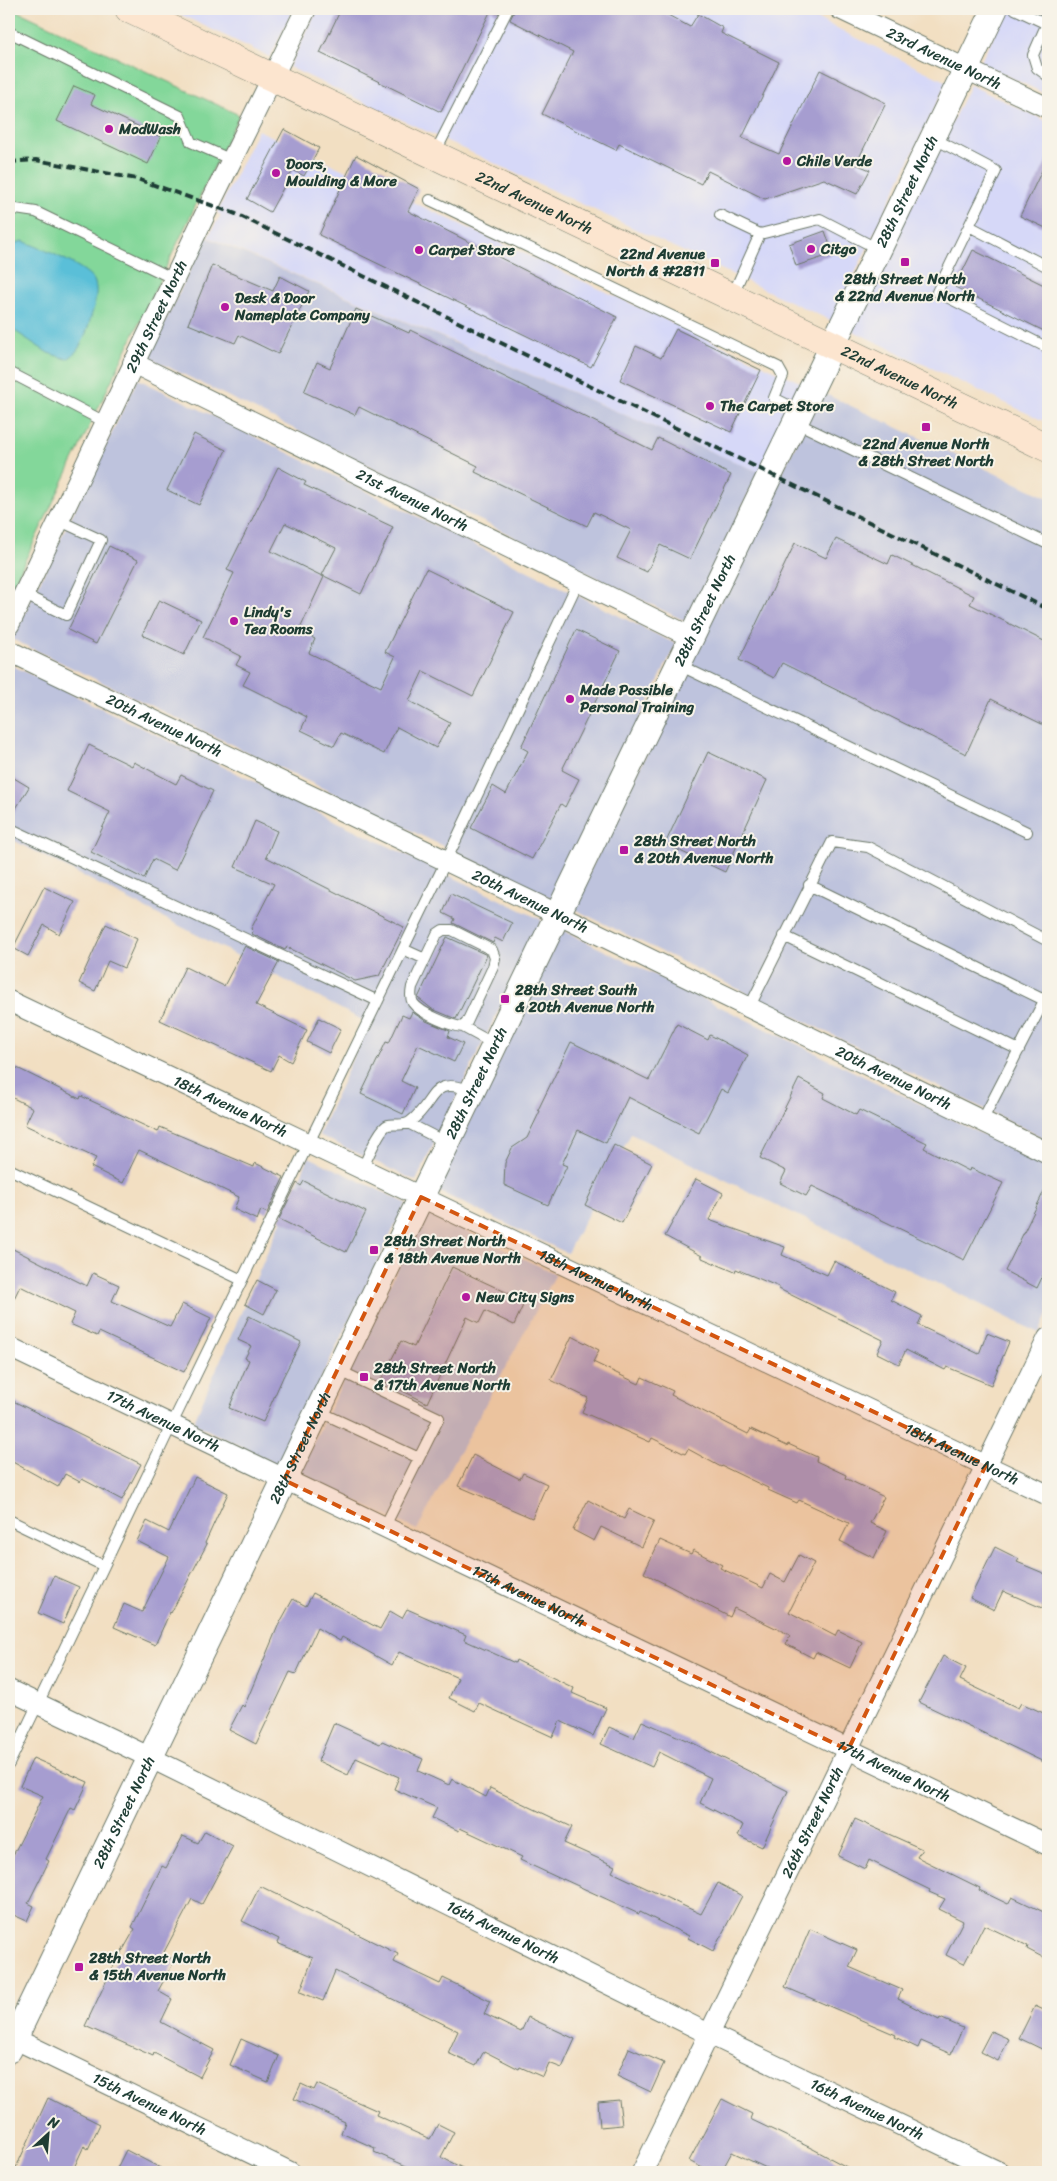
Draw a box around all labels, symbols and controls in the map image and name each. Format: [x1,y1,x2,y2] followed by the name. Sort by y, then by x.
[882,20,1006,97] street label: 23rd Avenue North
[118,116,181,142] place label: ModWash
[103,123,115,135] marker: ModWash
[869,131,945,252] street label: 28th Street North
[796,148,872,174] place label: Chile Verde
[285,151,397,194] place label: Doors, Moulding & More
[781,155,793,167] marker: Chile Verde
[471,163,597,242] street label: 22nd Avenue North
[270,167,282,179] marker: Doors, Moulding & More
[820,236,857,262] place label: Citgo
[428,237,515,263] place label: Carpet Store
[605,241,706,284] place label: 22nd Avenue North & #2811
[805,243,817,255] marker: Citgo
[413,244,425,256] marker: Carpet Store
[118,256,194,377] street label: 29th Street North
[899,256,911,268] marker: 28th Street North & 22nd Avenue North
[709,257,721,269] marker: 22nd Avenue North & #2811
[835,266,975,309] place label: 28th Street North & 22nd Avenue North
[234,285,371,328] place label: Desk & Door Nameplate Company
[219,301,231,313] marker: Desk & Door Nameplate Company
[837,338,963,416] street label: 22nd Avenue North
[720,393,834,419] place label: The Carpet Store
[704,400,716,412] marker: The Carpet Store
[920,421,932,433] marker: 22nd Avenue North & 28th Street North
[858,431,994,474] place label: 22nd Avenue North & 28th Street North
[351,461,473,539] street label: 21st Avenue North
[666,550,743,671] street label: 28th Street North
[244,599,314,642] place label: Lindy's Tea Rooms
[228,615,240,627] marker: Lindy's Tea Rooms
[579,677,695,720] place label: Made Possible Personal Training
[101,686,227,765] street label: 20th Avenue North
[564,693,576,705] marker: Made Possible Personal Training
[633,828,774,871] place label: 28th Street North & 20th Avenue North
[618,844,630,856] marker: 28th Street North & 20th Avenue North
[467,862,593,940] street label: 20th Avenue North
[514,977,655,1020] place label: 28th Street South & 20th Avenue North
[499,993,511,1005] marker: 28th Street South & 20th Avenue North
[438,1022,514,1144] street label: 28th Street North
[831,1038,956,1117] street label: 20th Avenue North
[169,1068,292,1145] street label: 18th Avenue North
[383,1228,521,1271] place label: 28th Street North & 18th Avenue North
[535,1242,658,1318] street label: 18th Avenue North
[368,1244,380,1256] marker: 28th Street North & 18th Avenue North
[475,1284,575,1310] place label: New City Signs
[460,1291,472,1303] marker: New City Signs
[373,1355,511,1398] place label: 28th Street North & 17th Avenue North
[358,1371,370,1383] marker: 28th Street North & 17th Avenue North
[102,1383,225,1459] street label: 17th Avenue North
[262,1387,338,1508] street label: 28th Street North
[900,1416,1023,1492] street label: 18th Avenue North
[467,1558,590,1634] street label: 17th Avenue North
[832,1733,955,1809] street label: 17th Avenue North
[86,1752,162,1873] street label: 28th Street North
[774,1762,851,1883] street label: 26th Street North
[442,1893,564,1971] street label: 16th Avenue North
[88,1945,226,1988] place label: 28th Street North & 15th Avenue North
[73,1961,85,1973] marker: 28th Street North & 15th Avenue North
[88,2065,211,2143] street label: 15th Avenue North
[806,2071,928,2147] street label: 16th Avenue North
[22,2108,72,2158] north arrow
[43,2109,64,2136] text: N

